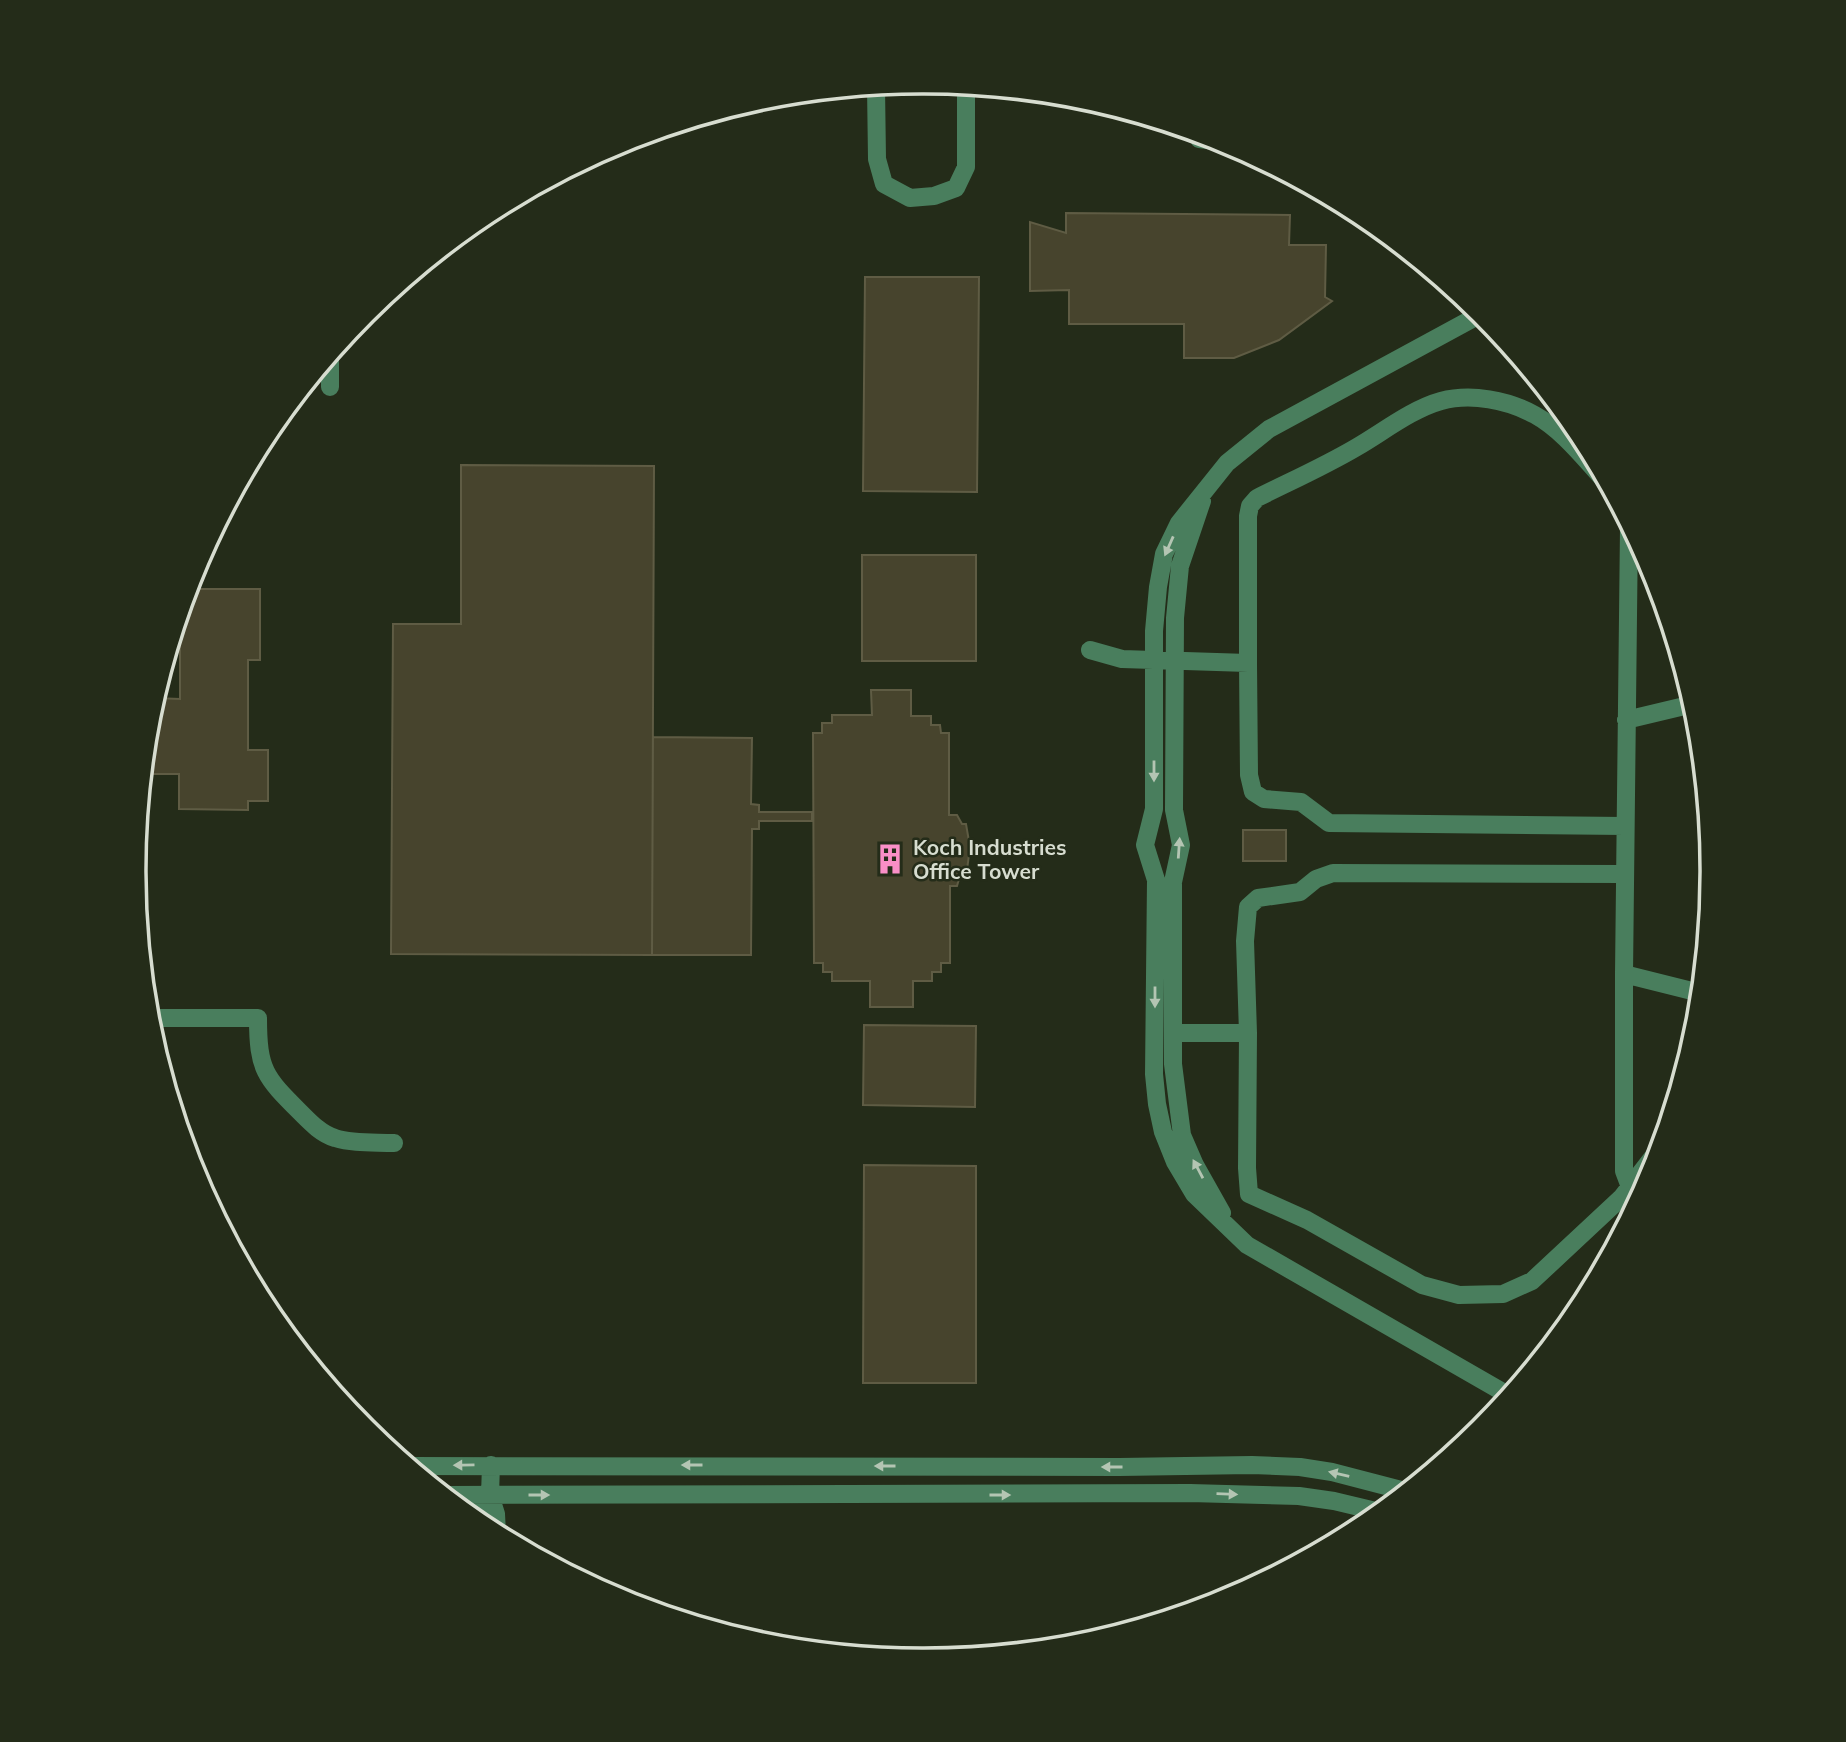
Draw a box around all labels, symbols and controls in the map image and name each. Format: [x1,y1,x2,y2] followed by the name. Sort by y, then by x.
[1163,536,1175,556] one-way arrow
[1148,761,1160,783] one-way arrow
[913,834,1066,884] place label: Koch Industries Office Tower
[1173,837,1184,859] one-way arrow
[873,842,907,876] building icon: Koch Industries Office Tower
[1149,986,1161,1008] one-way arrow
[1192,1159,1203,1179] one-way arrow
[453,1459,475,1471] one-way arrow
[680,1459,702,1471] one-way arrow
[873,1460,895,1472] one-way arrow
[1101,1461,1123,1473] one-way arrow
[1328,1468,1350,1479] one-way arrow
[1216,1488,1238,1500] one-way arrow
[528,1489,550,1501] one-way arrow
[989,1489,1011,1501] one-way arrow

